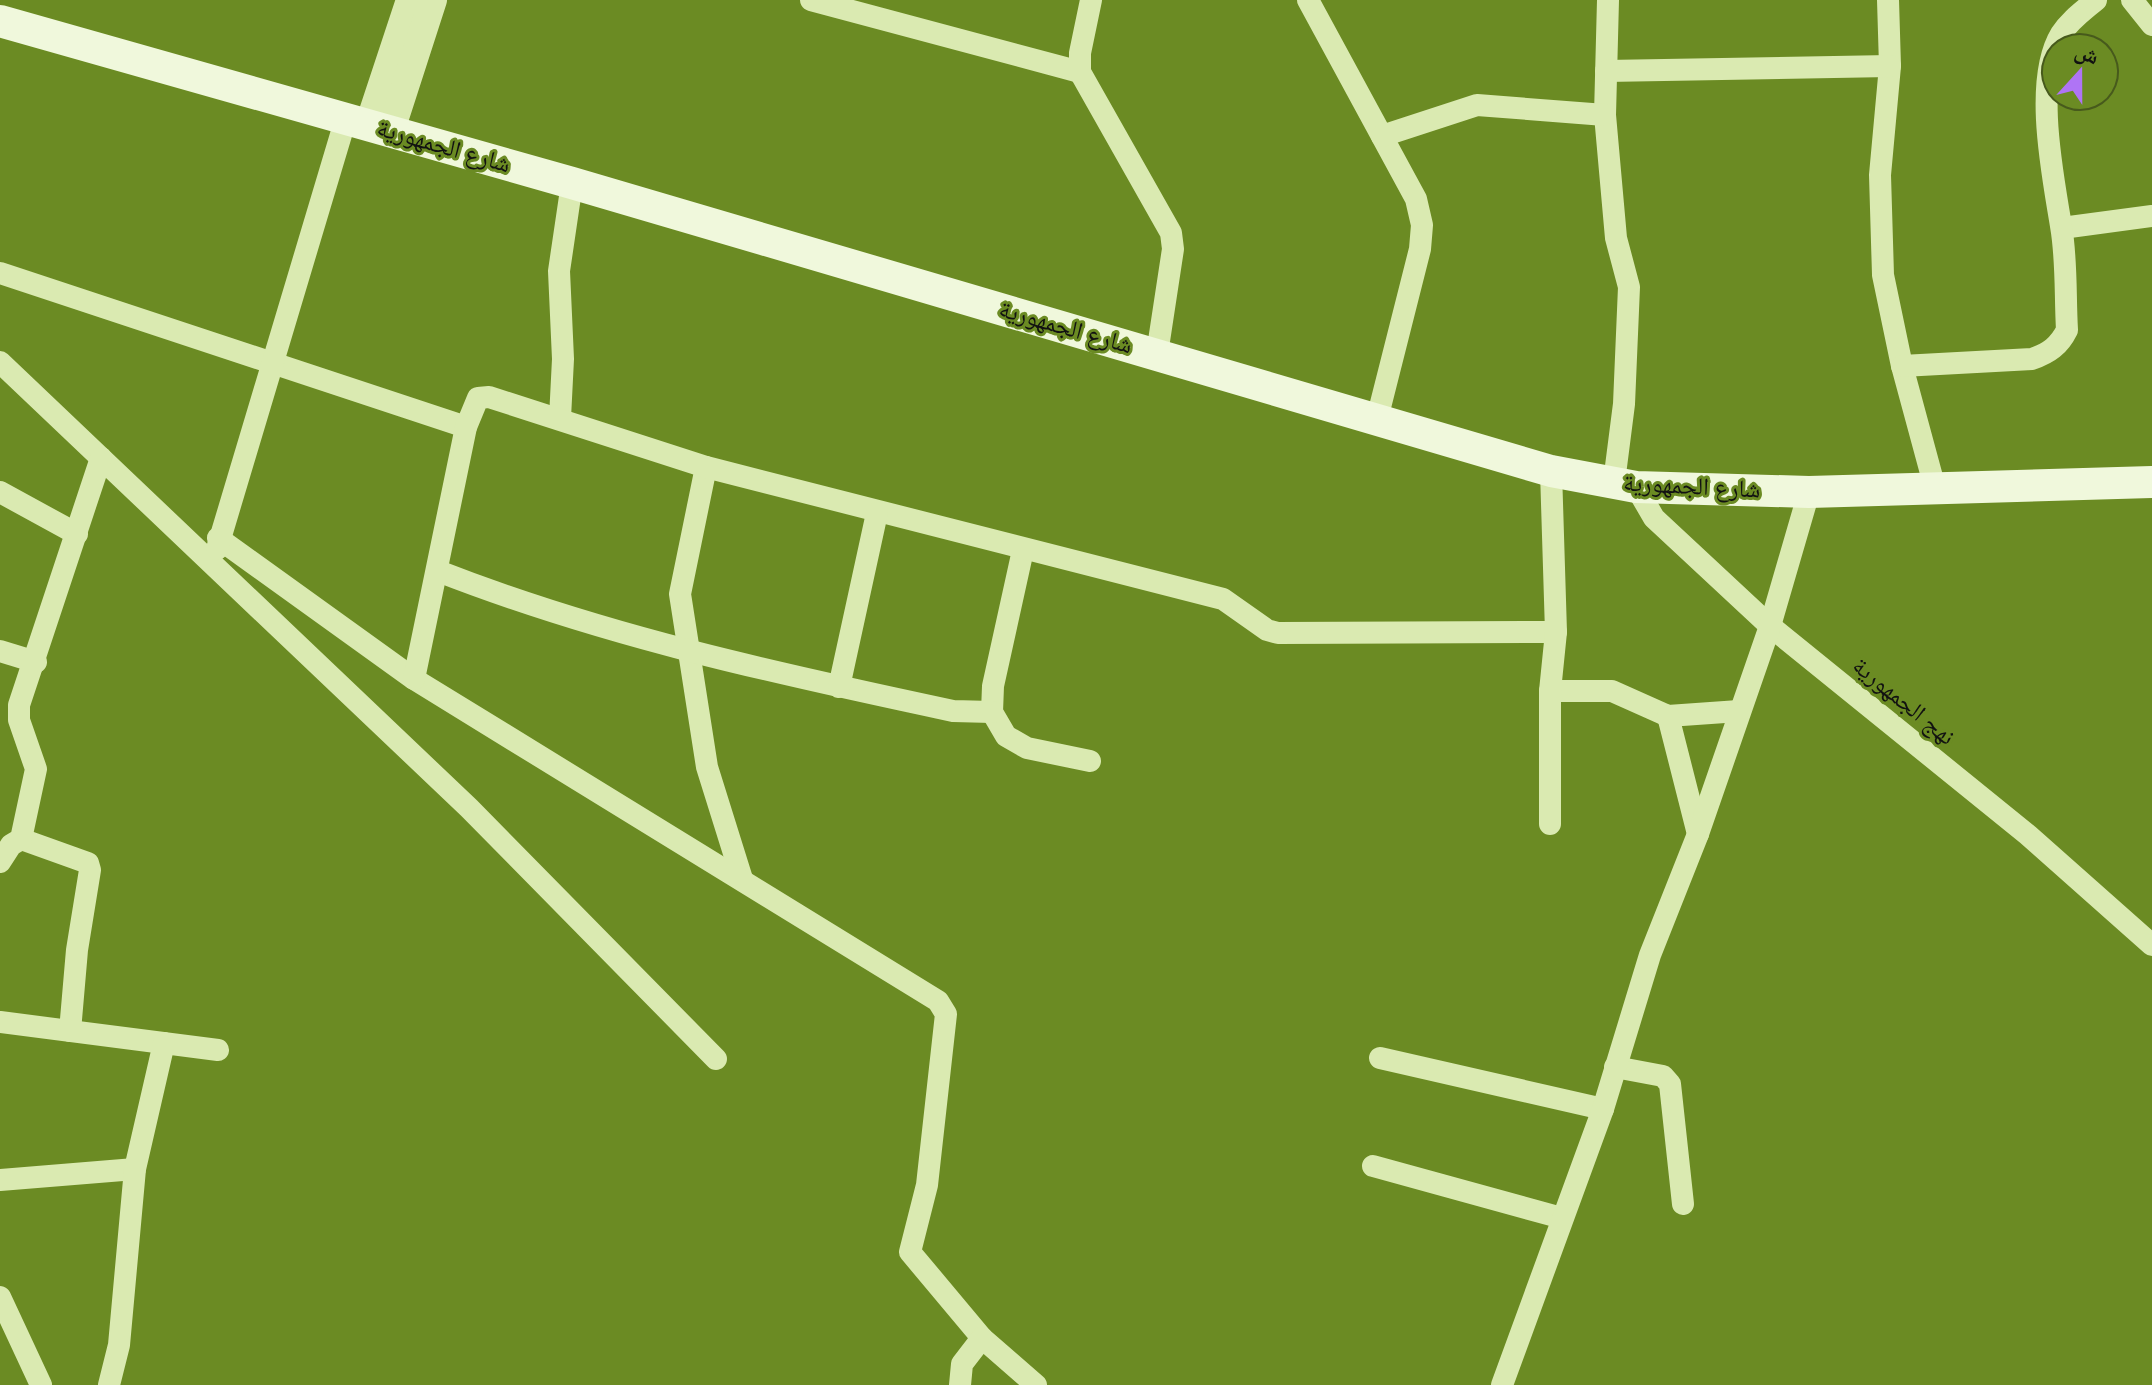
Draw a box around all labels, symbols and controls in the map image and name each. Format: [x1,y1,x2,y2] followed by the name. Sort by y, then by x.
[2040,32,2120,112] north arrow
[2071,38,2102,71] text: ش
[374,114,514,179] street label: شارع الجمهورية
[996,295,1136,360] street label: شارع الجمهورية
[1623,468,1761,505] street label: شارع الجمهورية
[1847,651,1961,751] street label: نهج الجمهورية

